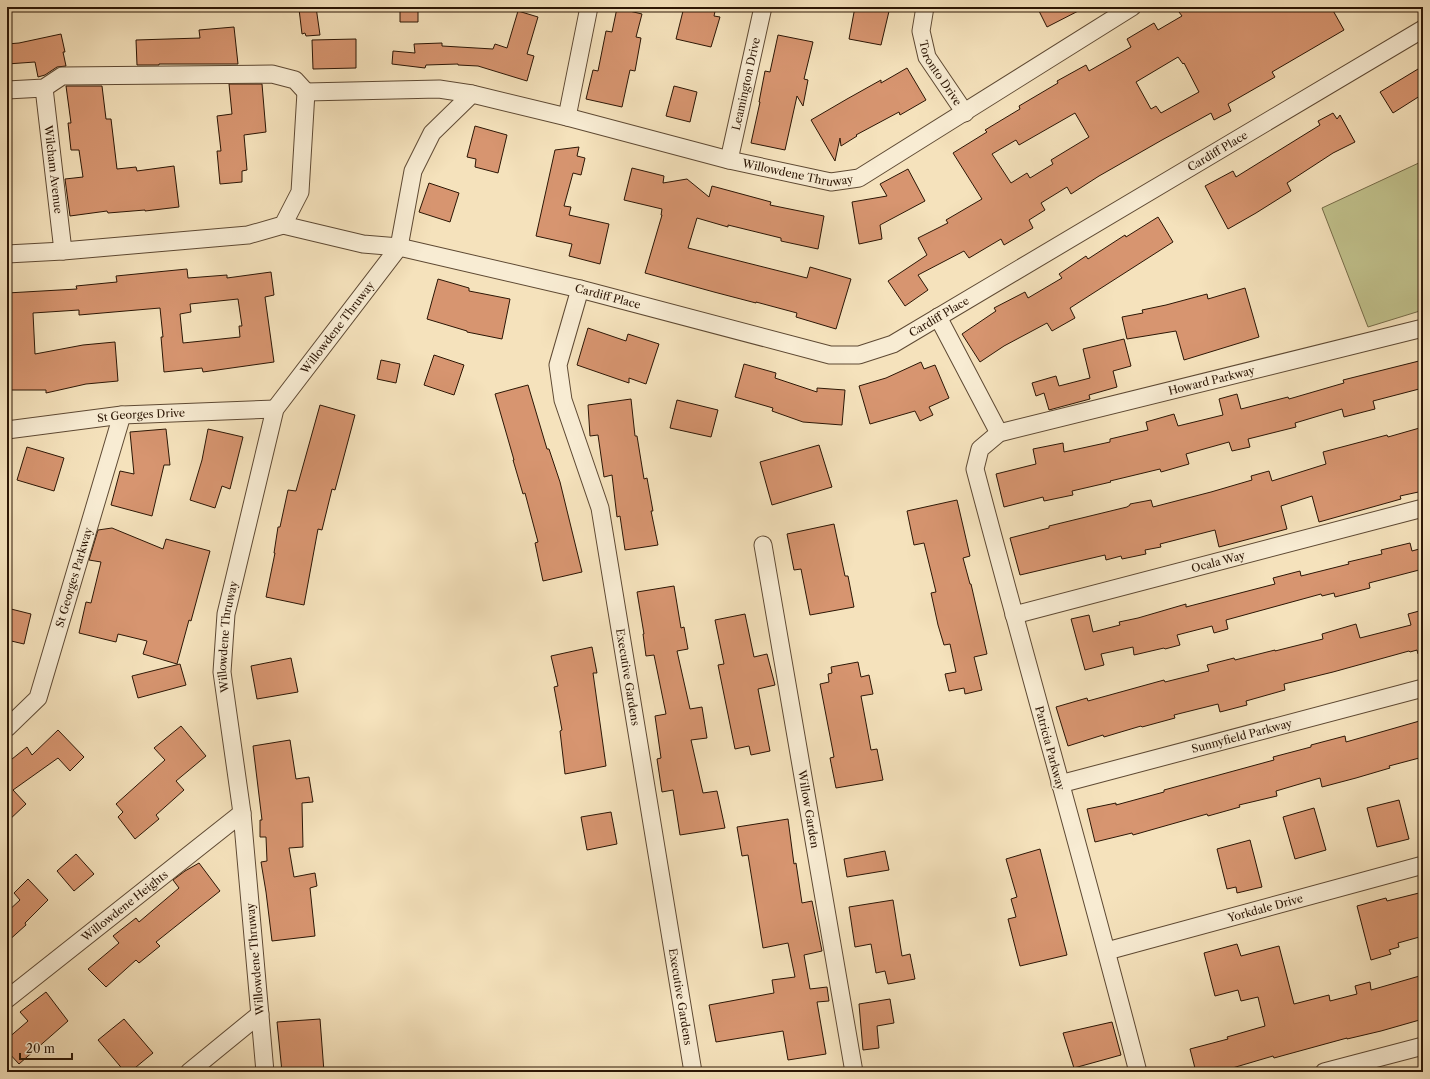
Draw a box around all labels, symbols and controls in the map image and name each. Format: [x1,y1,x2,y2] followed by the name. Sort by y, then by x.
[729,36,763,132] street label: Leamington Drive
[916,39,965,108] street label: Toronto Drive
[41,123,66,214] street label: Wilcham Avenue
[1185,128,1250,174] street label: Cardiff Place
[740,156,855,189] street label: Willowdene Thruway
[297,278,378,377] street label: Willowdene Thruway
[574,281,642,312] street label: Cardiff Place
[906,293,972,340] street label: Cardiff Place
[1167,363,1257,398] street label: Howard Parkway
[96,406,185,425] street label: St Georges Drive
[52,525,96,629] street label: St Georges Parkway
[1190,548,1247,575] street label: Ocala Way
[215,579,241,695] street label: Willowdene Thruway
[613,628,643,727] street label: Executive Gardens
[1032,704,1068,792] street label: Patricia Parkway
[1190,716,1294,756] street label: Sunnyfield Parkway
[795,768,822,849] street label: Willow Garden
[78,867,171,945] street label: Willowdene Heights
[1225,891,1304,925] street label: Yorkdale Drive
[243,901,267,1017] street label: Willowdene Thruway
[666,947,696,1047] street label: Executive Gardens
[20,1035,72,1061] scale bar
[26,1041,55,1056] text: 20 m

